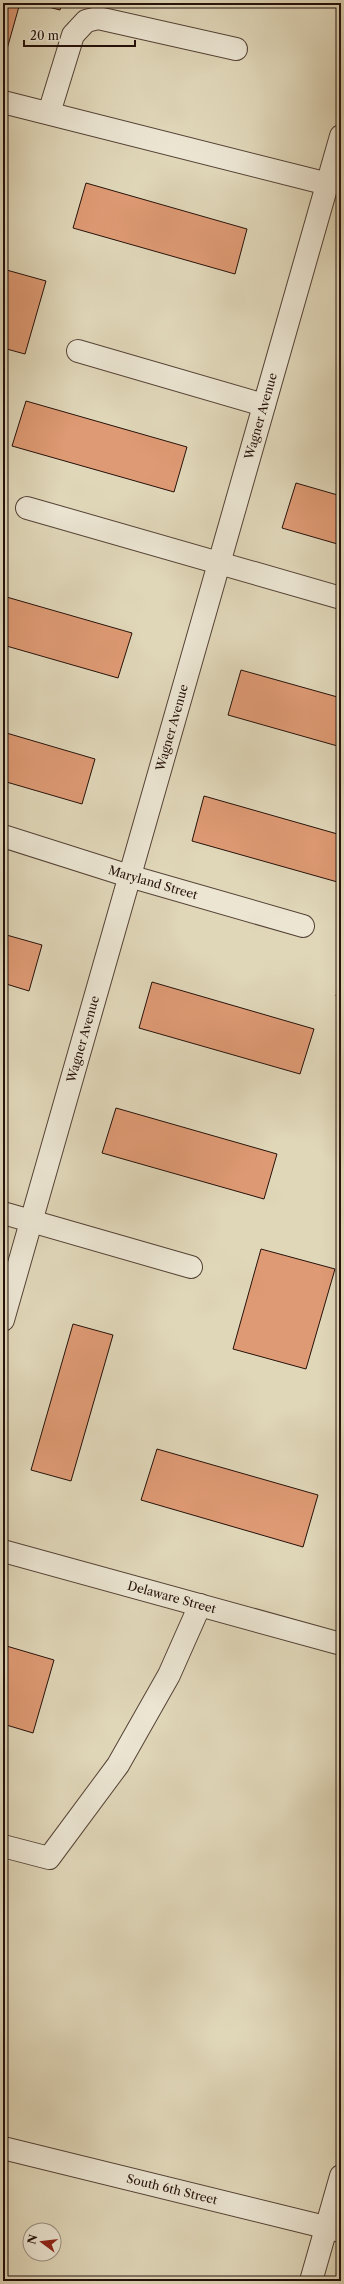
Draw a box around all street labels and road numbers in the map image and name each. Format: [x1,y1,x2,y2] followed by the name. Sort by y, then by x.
[241,371,280,462] street label: Wagner Avenue
[152,682,191,773] street label: Wagner Avenue
[107,862,200,903] street label: Maryland Street
[63,994,102,1085] street label: Wagner Avenue
[126,1578,218,1616] street label: Delaware Street
[125,2171,220,2208] street label: South 6th Street

